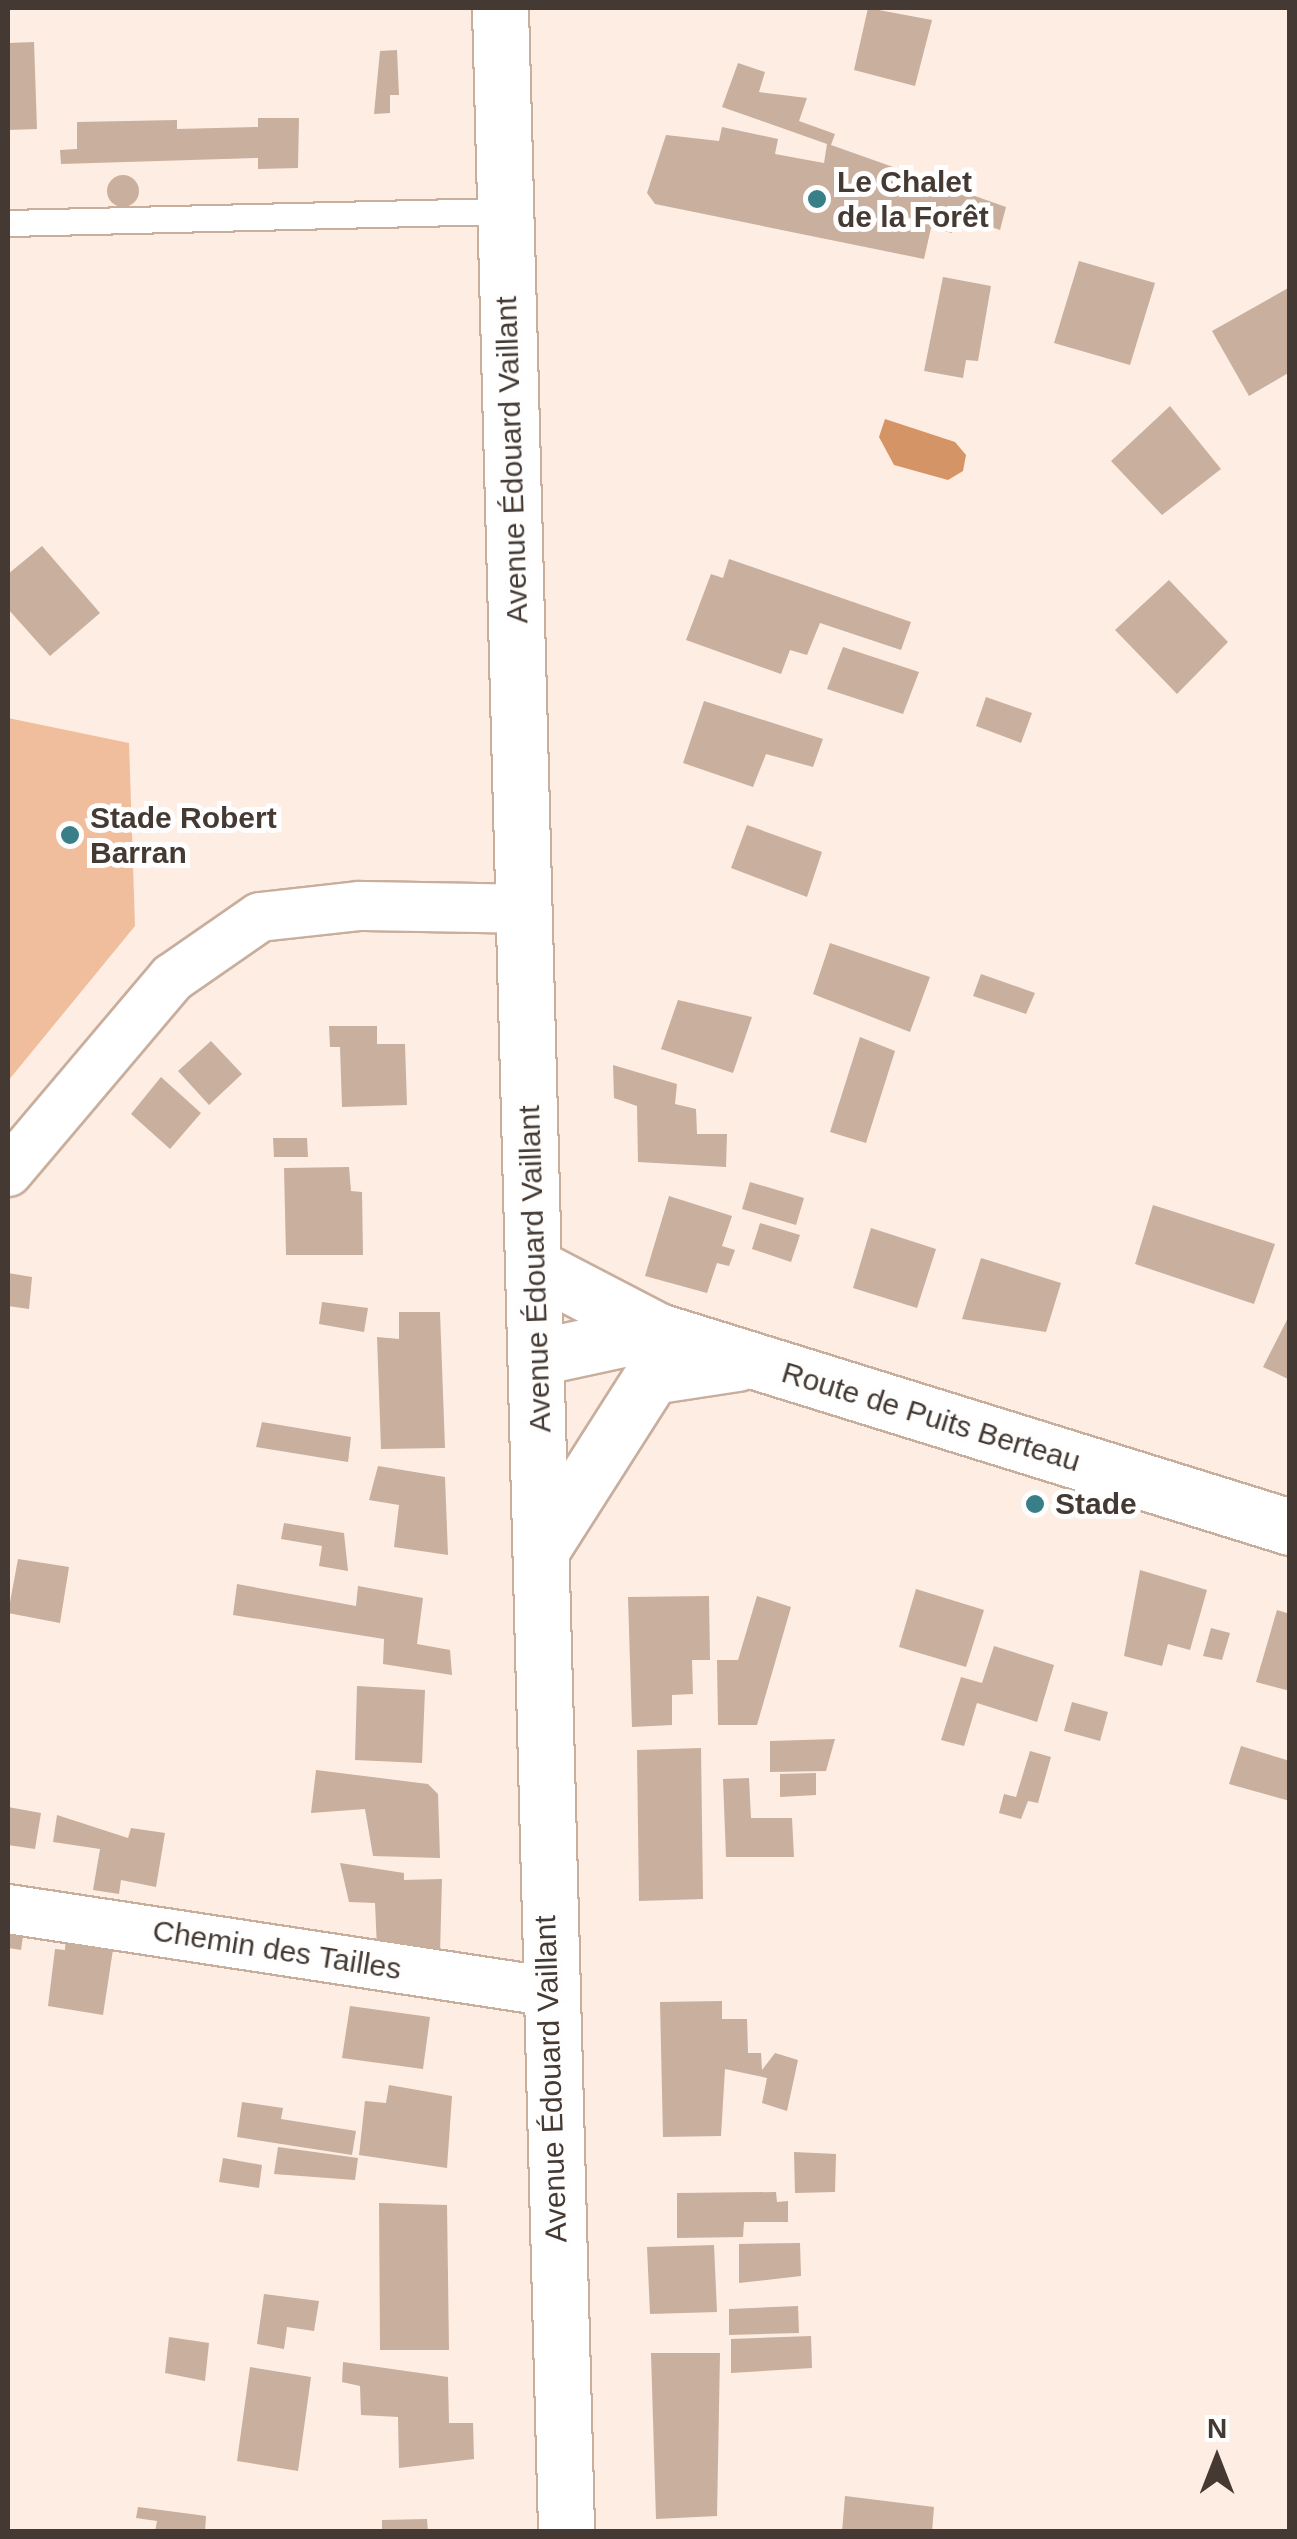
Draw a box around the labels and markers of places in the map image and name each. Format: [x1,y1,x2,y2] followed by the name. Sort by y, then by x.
[837,164,989,234] place label: Le Chalet de la Forêt
[806,188,828,210] marker: Le Chalet de la Forêt
[90,800,277,870] place label: Stade Robert Barran
[59,824,81,846] marker: Stade Robert Barran
[1055,1486,1137,1522] place label: Stade
[1024,1493,1046,1515] marker: Stade

